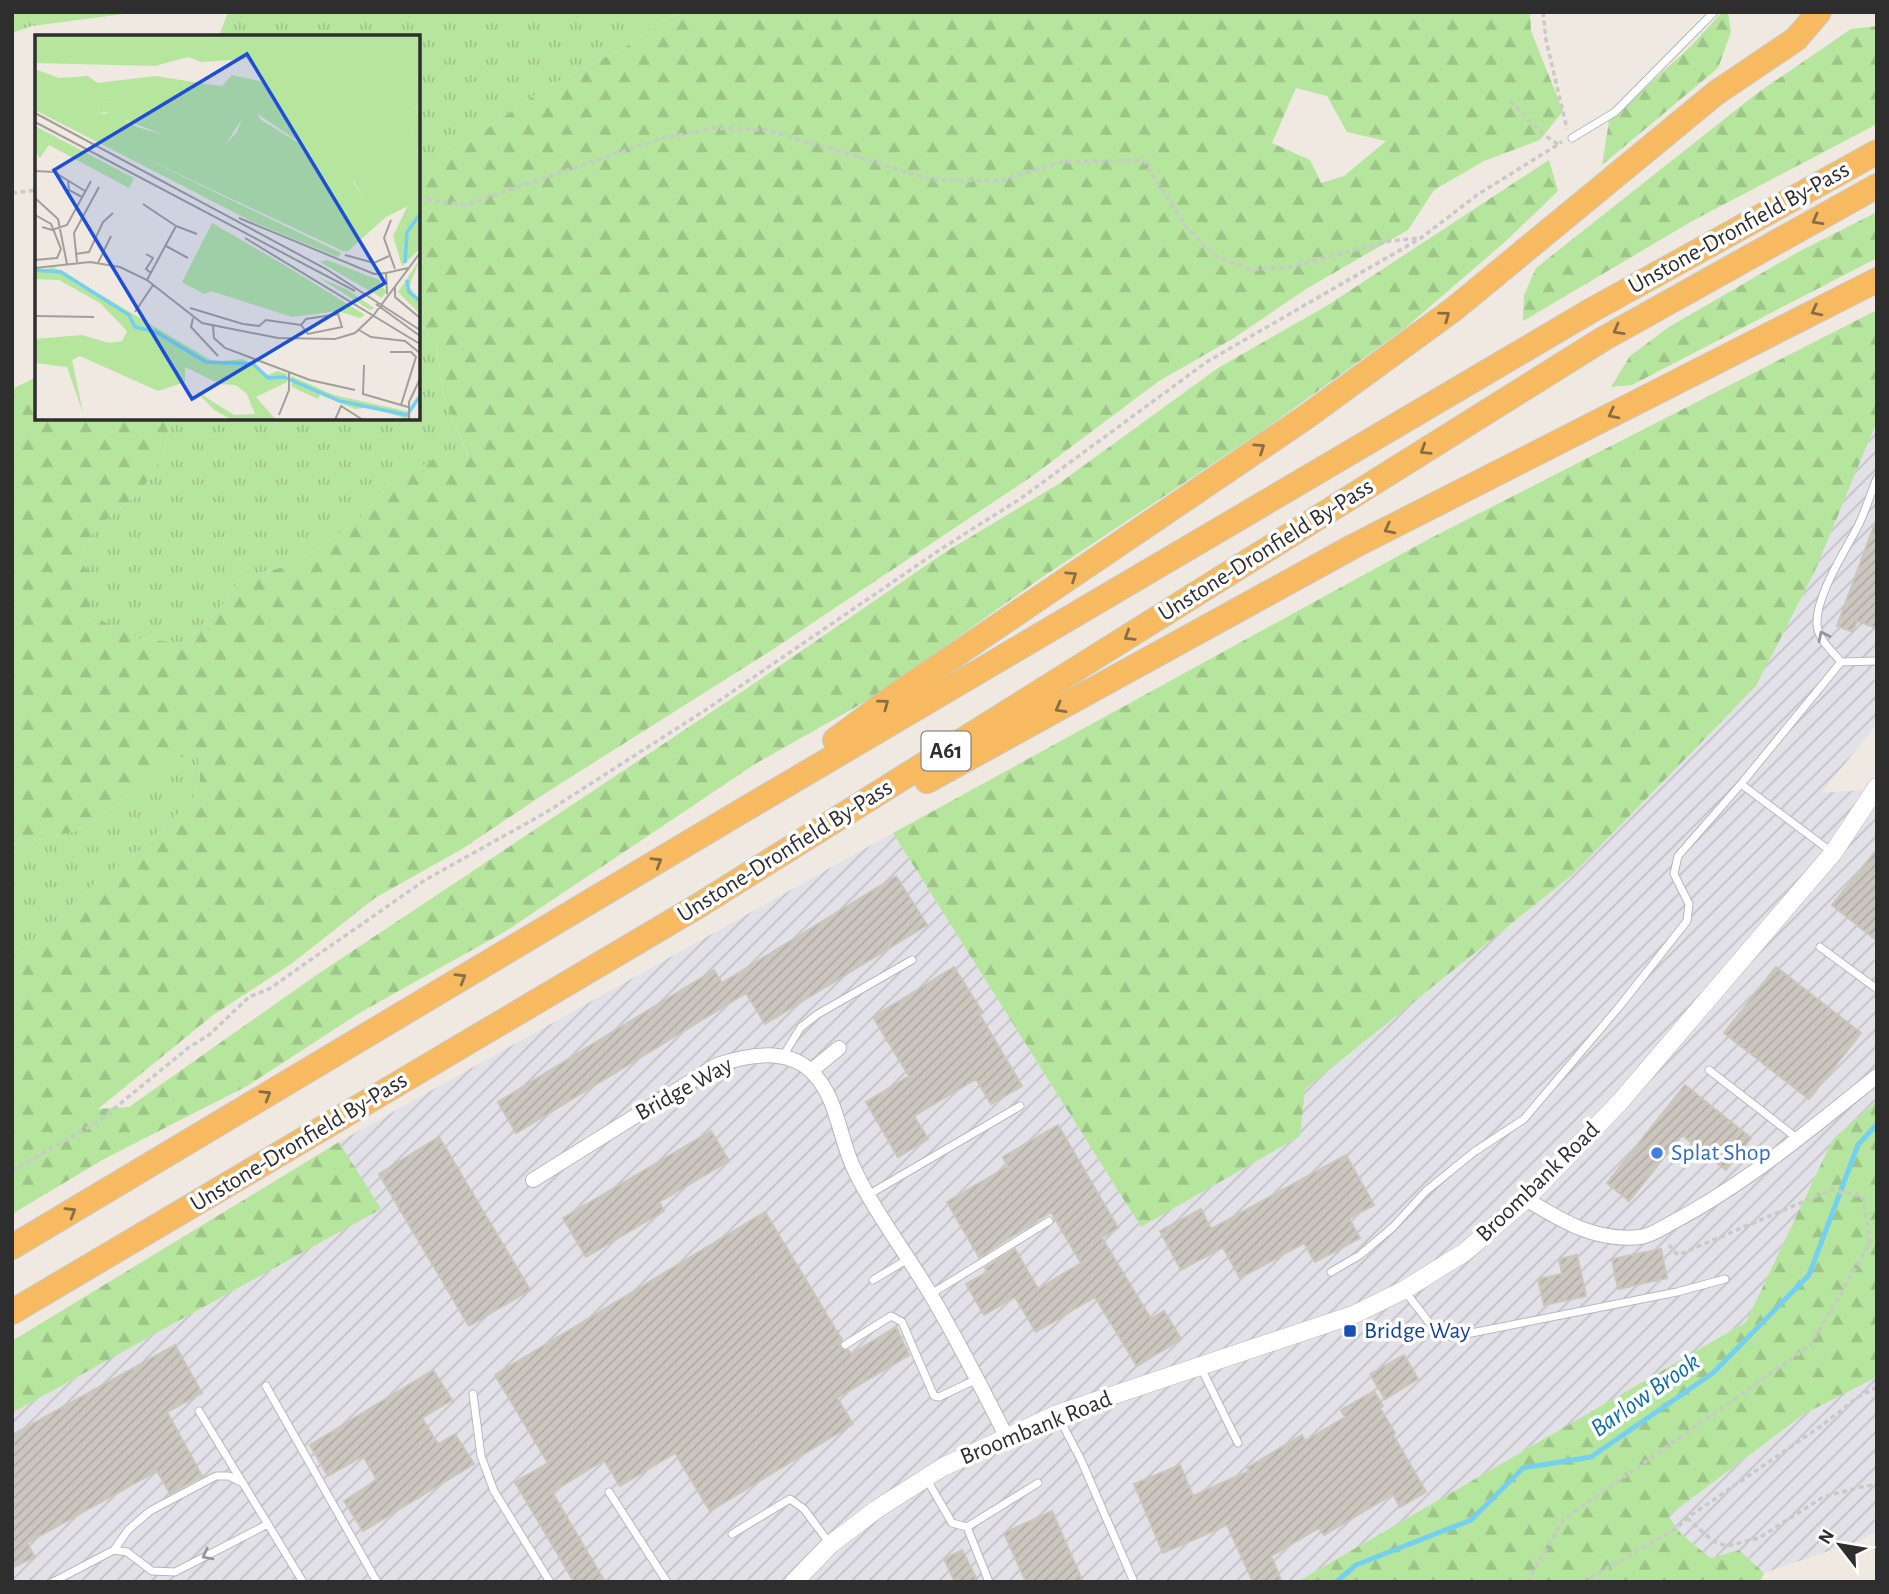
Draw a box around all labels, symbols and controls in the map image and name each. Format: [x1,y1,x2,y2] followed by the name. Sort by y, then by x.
[35,35,420,420] inset map
[1625,157,1853,299] street label: Unstone-Dronfield By-Pass
[1812,212,1824,225] one-way arrow
[1811,303,1823,316] one-way arrow
[1437,312,1450,324] one-way arrow
[1613,322,1626,335] one-way arrow
[1608,406,1620,420] one-way arrow
[1420,442,1433,455] one-way arrow
[1252,444,1265,456] one-way arrow
[1154,474,1378,626] street label: Unstone-Dronfield By-Pass
[1384,520,1396,534] one-way arrow
[1064,572,1077,584] one-way arrow
[1123,628,1136,641] one-way arrow
[1817,631,1831,643] one-way arrow
[876,700,889,712] one-way arrow
[1055,700,1067,713] one-way arrow
[922,732,970,771] road number: A61
[673,775,897,927] street label: Unstone-Dronfield By-Pass
[649,857,662,870] one-way arrow
[454,974,467,987] one-way arrow
[632,1053,736,1125] street label: Bridge Way
[186,1068,412,1216] street label: Unstone-Dronfield By-Pass
[259,1091,272,1104] one-way arrow
[1472,1117,1604,1247] street label: Broombank Road
[1671,1141,1771,1165] place label: Splat Shop
[1649,1145,1665,1161] marker: Splat Shop
[63,1207,76,1220] one-way arrow
[1364,1319,1471,1343] place label: Bridge Way
[1342,1323,1358,1339] marker: Bridge Way
[1586,1348,1704,1442] water label: Barlow Brook
[957,1387,1115,1469] street label: Broombank Road
[1805,1510,1875,1580] north arrow
[1815,1526,1838,1548] text: N
[202,1547,214,1561] one-way arrow

